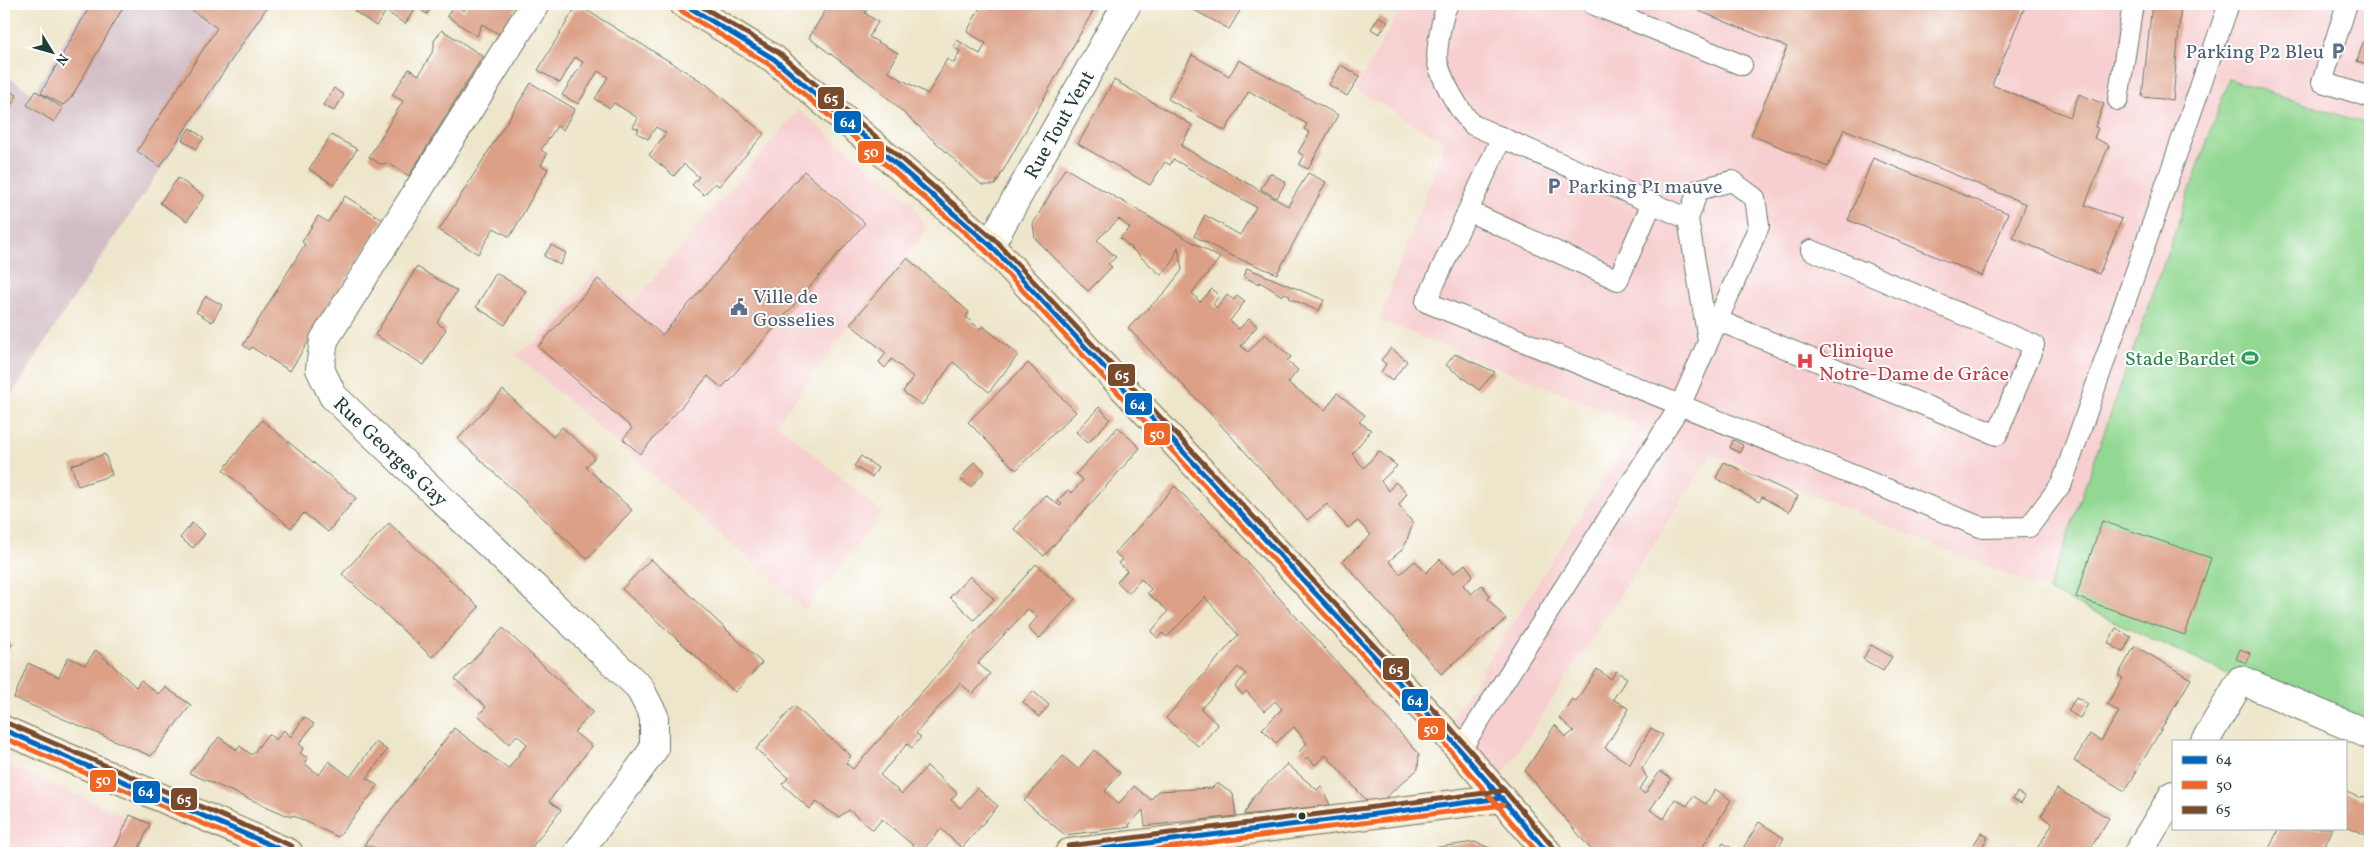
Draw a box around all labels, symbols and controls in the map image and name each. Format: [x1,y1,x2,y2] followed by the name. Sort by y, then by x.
[28,28,78,78] north arrow
[2185,39,2324,67] place label: Parking P2 Bleu
[2328,41,2348,61] parking icon: Parking P2 Bleu
[51,49,72,69] text: N
[1018,66,1102,185] street label: Rue Tout Vent
[817,86,845,110] line badge: 65
[824,90,838,109] text: 65
[833,110,862,134] line badge: 64
[840,114,856,133] text: 64
[857,140,885,164] line badge: 50
[863,144,879,163] text: 50
[1568,174,1723,202] place label: Parking P1 mauve
[1544,176,1564,196] parking icon: Parking P1 mauve
[753,284,835,335] place label: Ville de Gosselies
[729,297,749,317] public building icon: Ville de Gosselies
[1819,338,2009,389] place label: Clinique Notre-Dame de Grâce
[2125,346,2236,374] place label: Stade Bardet
[2240,348,2260,368] sports icon: Stade Bardet
[1795,351,1815,371] hospital icon: Clinique Notre-Dame de Grâce
[1107,363,1136,387] line badge: 65
[1115,367,1129,386] text: 65
[326,391,453,514] street label: Rue Georges Gay
[1124,392,1153,416] line badge: 64
[1130,396,1146,415] text: 64
[1143,422,1171,446] line badge: 50
[1149,426,1165,445] text: 50
[1382,657,1410,681] line badge: 65
[1389,661,1403,680] text: 65
[1401,688,1429,712] line badge: 64
[1407,692,1423,711] text: 64
[1417,717,1446,741] line badge: 50
[1423,721,1439,740] text: 50
[2172,740,2346,830] legend
[2216,750,2232,771] text: 64
[89,769,117,793] line badge: 50
[95,772,111,791] text: 50
[2216,776,2232,797] text: 50
[132,780,161,804] line badge: 64
[138,783,154,802] text: 64
[170,787,198,811] line badge: 65
[177,791,191,810] text: 65
[2216,800,2231,821] text: 65
[1297,811,1307,821] unlabelled marker

